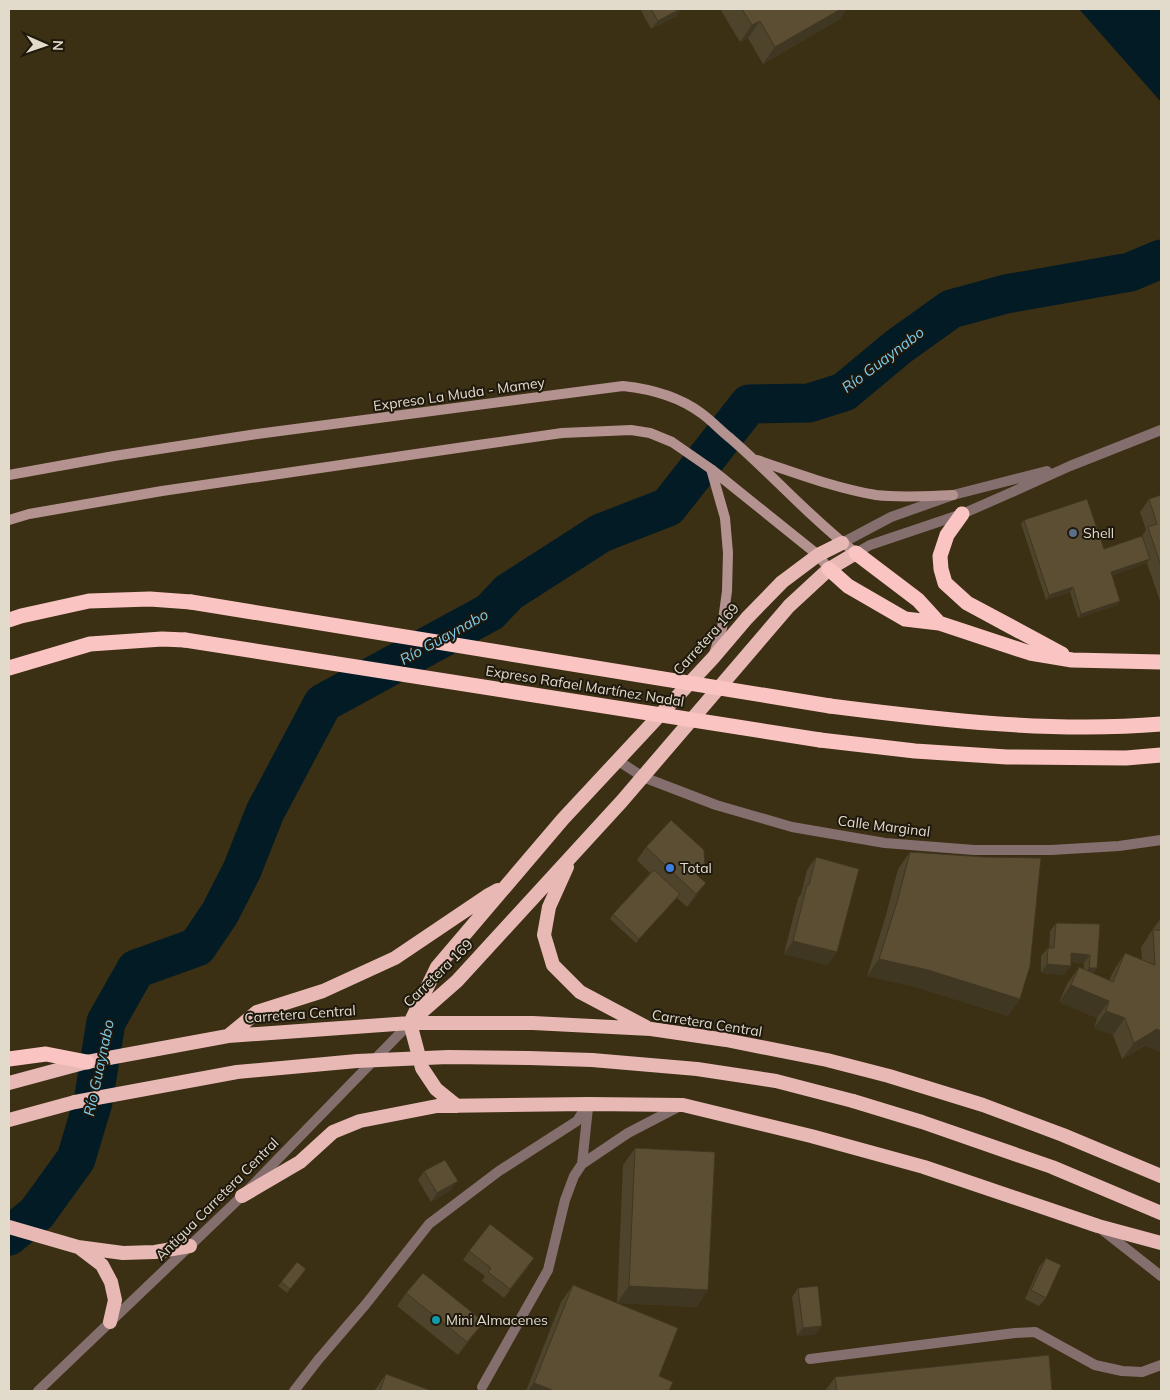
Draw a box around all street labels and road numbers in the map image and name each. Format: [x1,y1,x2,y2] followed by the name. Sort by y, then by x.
[372,373,546,415] street label: Expreso La Muda - Mamey
[669,599,743,679] street label: Carretera 169
[484,661,686,711] street label: Expreso Rafael Martínez Nadal
[837,811,931,841] street label: Calle Marginal
[399,935,477,1011] street label: Carretera 169
[244,1001,356,1027] street label: Carretera Central
[651,1005,763,1041] street label: Carretera Central
[152,1134,282,1264] street label: Antigua Carretera Central

